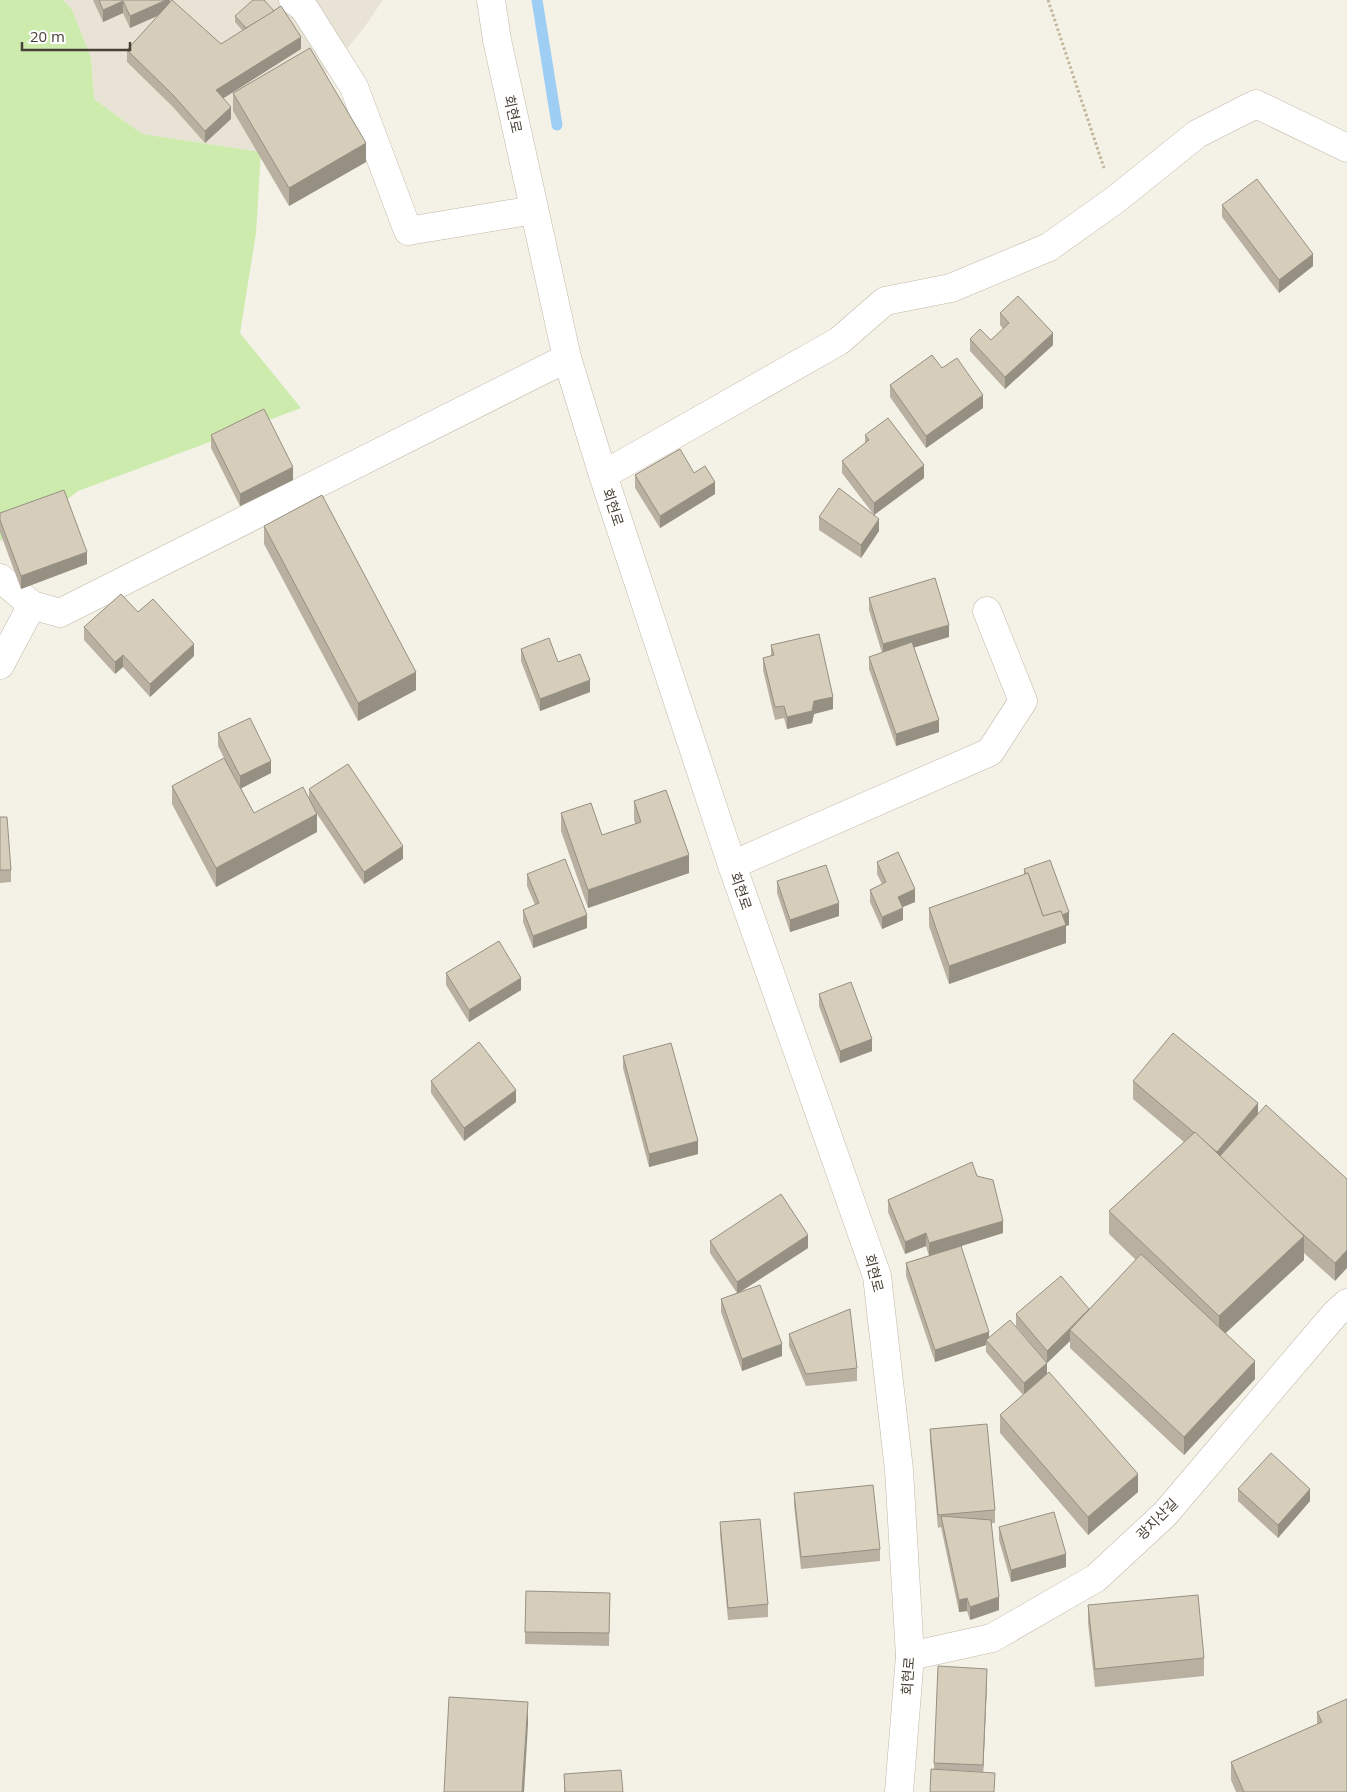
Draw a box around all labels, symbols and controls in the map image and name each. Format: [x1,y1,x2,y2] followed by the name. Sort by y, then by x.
[22,20,130,52] scale bar
[30,26,65,46] text: 20 m
[500,93,527,135] street label: 회현로
[598,486,629,528] street label: 회현로
[726,869,757,912] street label: 회현로
[861,1252,888,1294] street label: 회현로
[1132,1494,1182,1544] street label: 광지산길
[897,1656,918,1696] street label: 회현로

